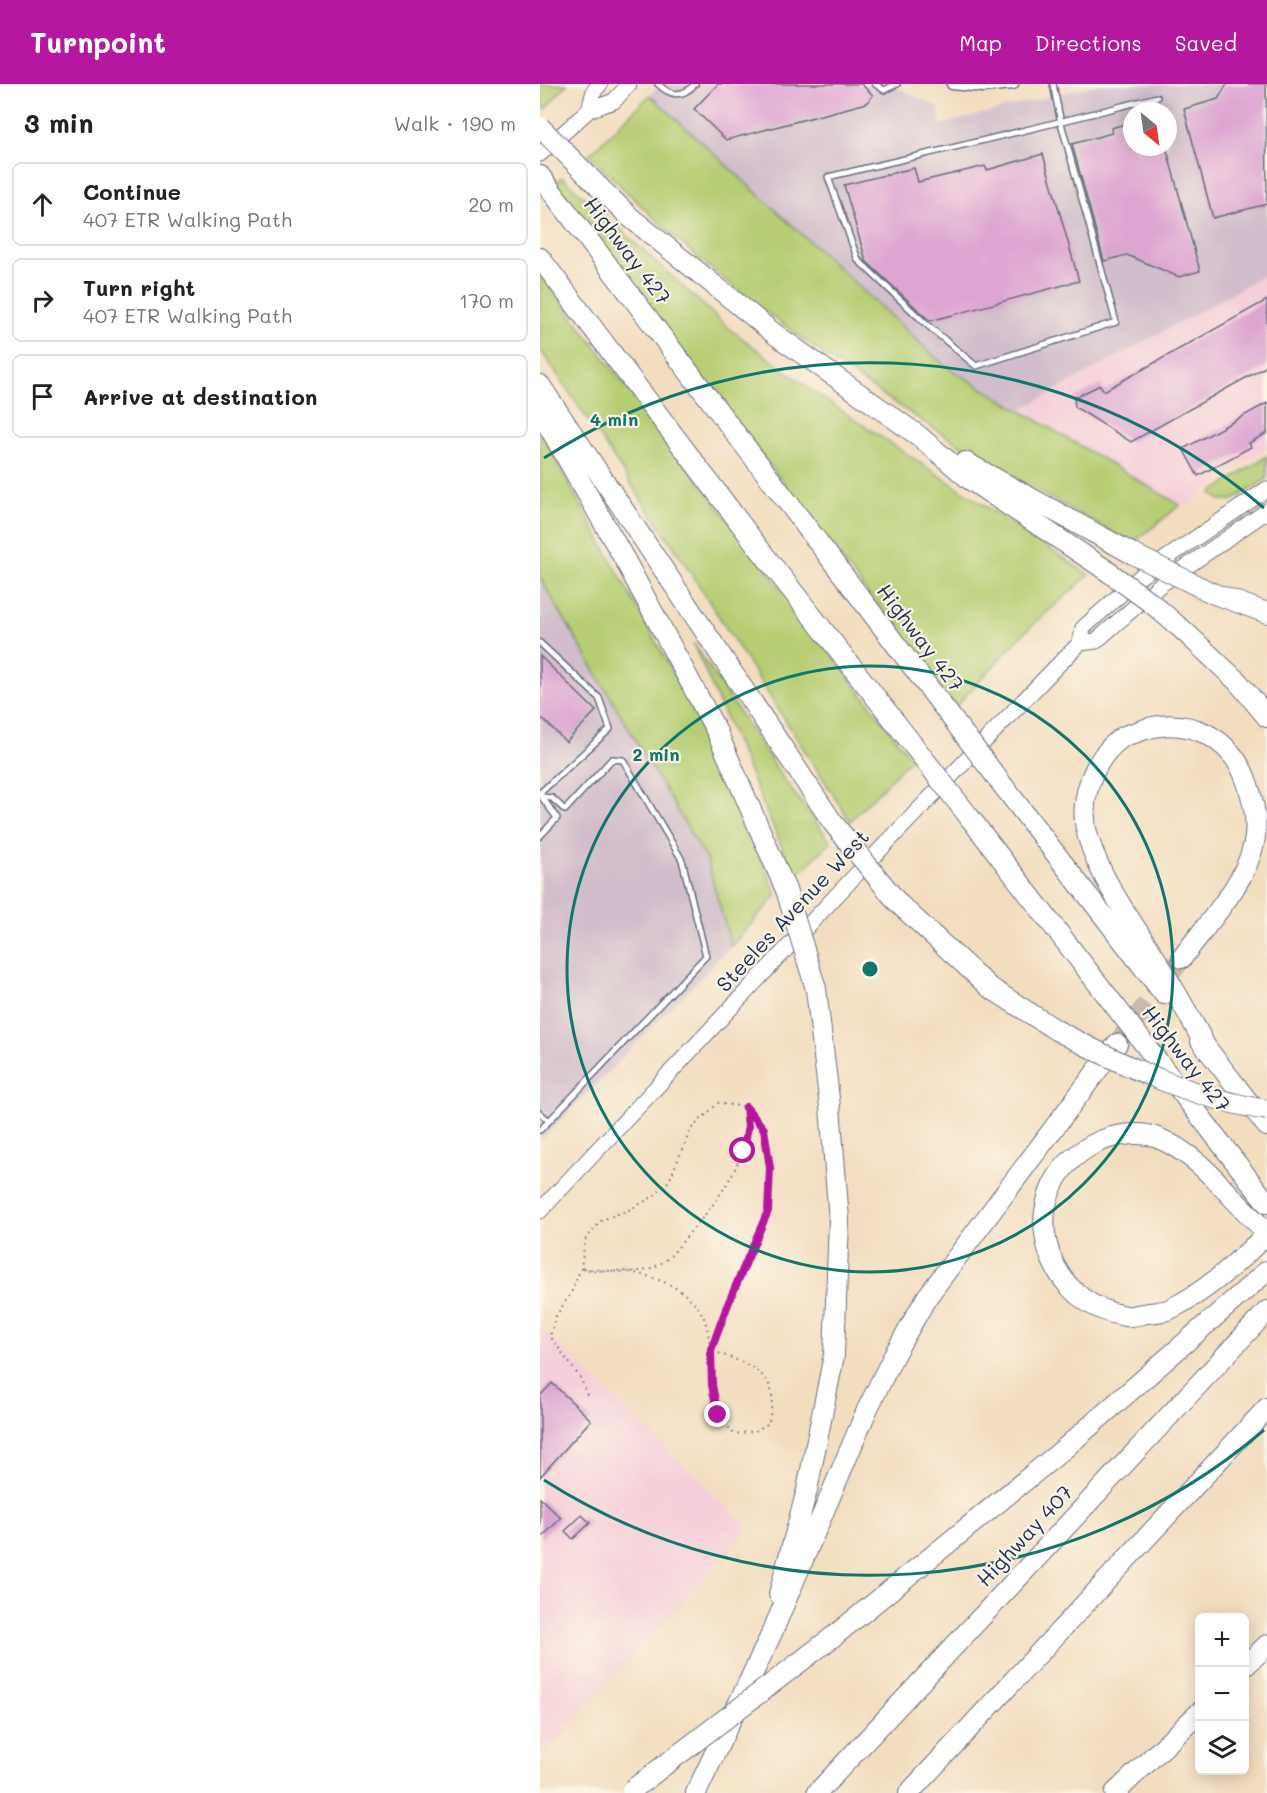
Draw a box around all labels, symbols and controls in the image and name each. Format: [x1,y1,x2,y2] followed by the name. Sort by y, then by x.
[30,24,166,60] text: Turnpoint
[959,29,1002,56] text: Map
[1035,29,1142,56] text: Directions
[1175,29,1237,56] text: Saved
[1123,102,1177,156] north arrow
[24,106,93,140] text: 3 min
[393,110,516,136] text: Walk · 190 m
[83,177,181,206] text: Continue
[26,188,59,221] icon: ahead
[468,191,514,217] text: 20 m
[579,191,678,309] street label: Highway 427
[83,206,292,232] text: 407 ETR Walking Path
[83,273,195,302] text: Turn right
[26,284,59,317] icon: right
[459,287,514,313] text: 170 m
[83,302,292,328] text: 407 ETR Walking Path
[26,380,59,413] icon: arrive
[83,382,318,411] text: Arrive at destination
[590,407,638,431] text: 4 min
[872,578,971,696] street label: Highway 427
[632,742,680,766] text: 2 min
[710,823,874,997] street label: Steeles Avenue West
[860,959,880,979] centre of rings
[1137,999,1237,1117] street label: Highway 427
[729,1137,755,1163] route start
[704,1401,730,1427] route end
[970,1478,1078,1592] street label: Highway 407
[1195,1613,1249,1775] map controls
[1195,1613,1249,1667] button: +
[1195,1667,1249,1721] button: −
[1195,1721,1249,1775] button: layers

